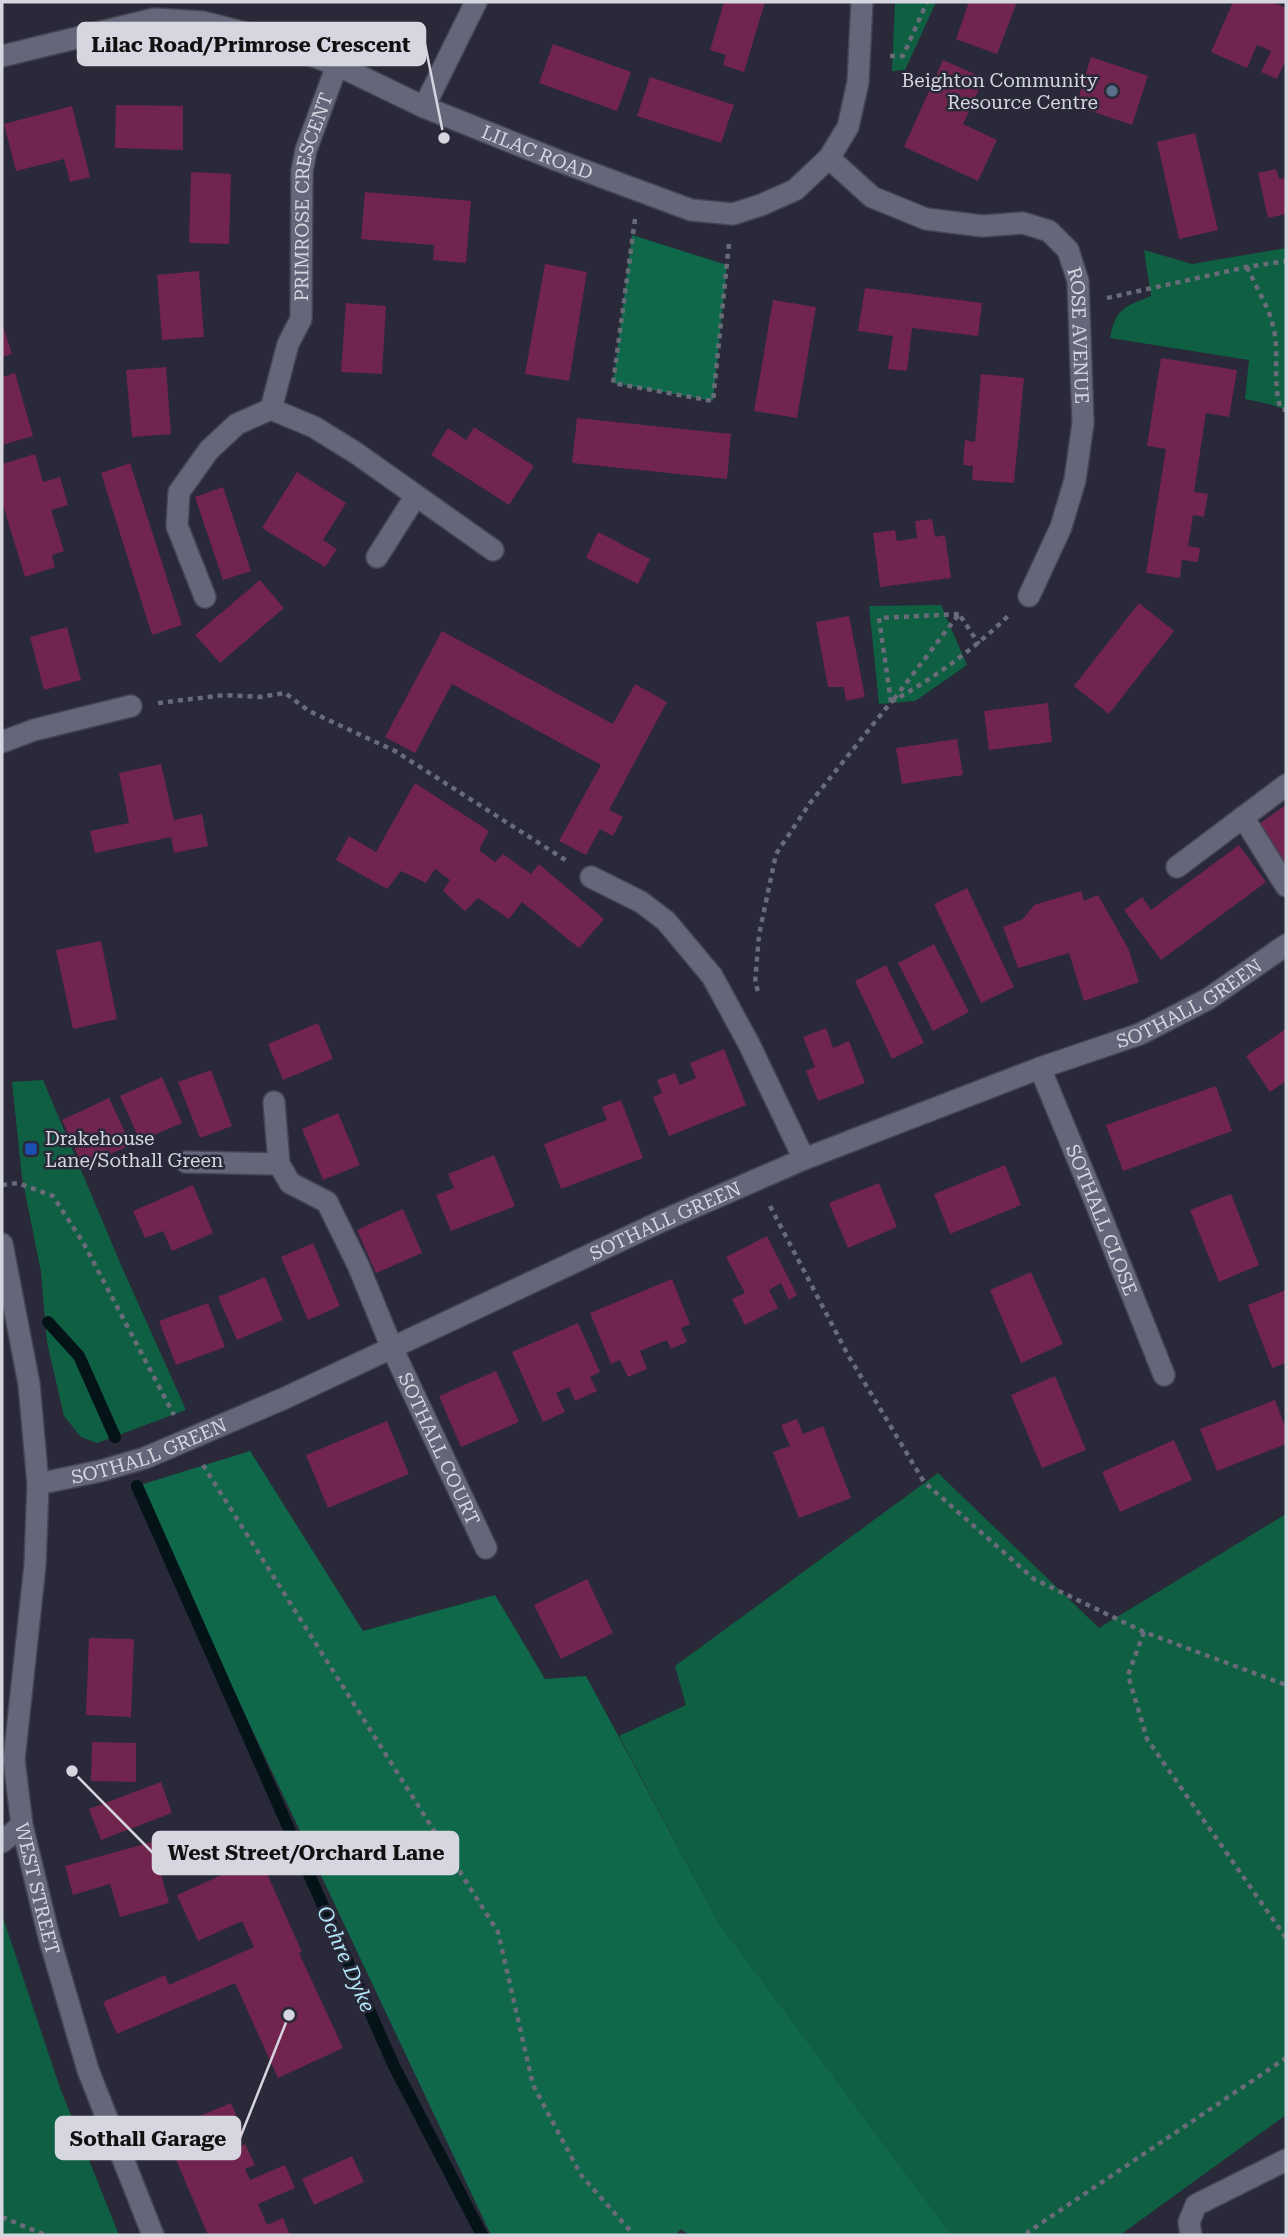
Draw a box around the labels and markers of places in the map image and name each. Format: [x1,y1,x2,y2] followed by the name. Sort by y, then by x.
[78,23,425,65] callout: Lilac Road/Primrose Crescent
[901,69,1099,114] place label: Beighton Community Resource Centre
[1104,83,1120,99] marker: Beighton Community Resource Centre
[45,1127,223,1172] place label: Drakehouse Lane/Sothall Green
[23,1141,39,1157] marker: Drakehouse Lane/Sothall Green
[153,1832,458,1874] callout: West Street/Orchard Lane
[56,2117,240,2159] callout: Sothall Garage

